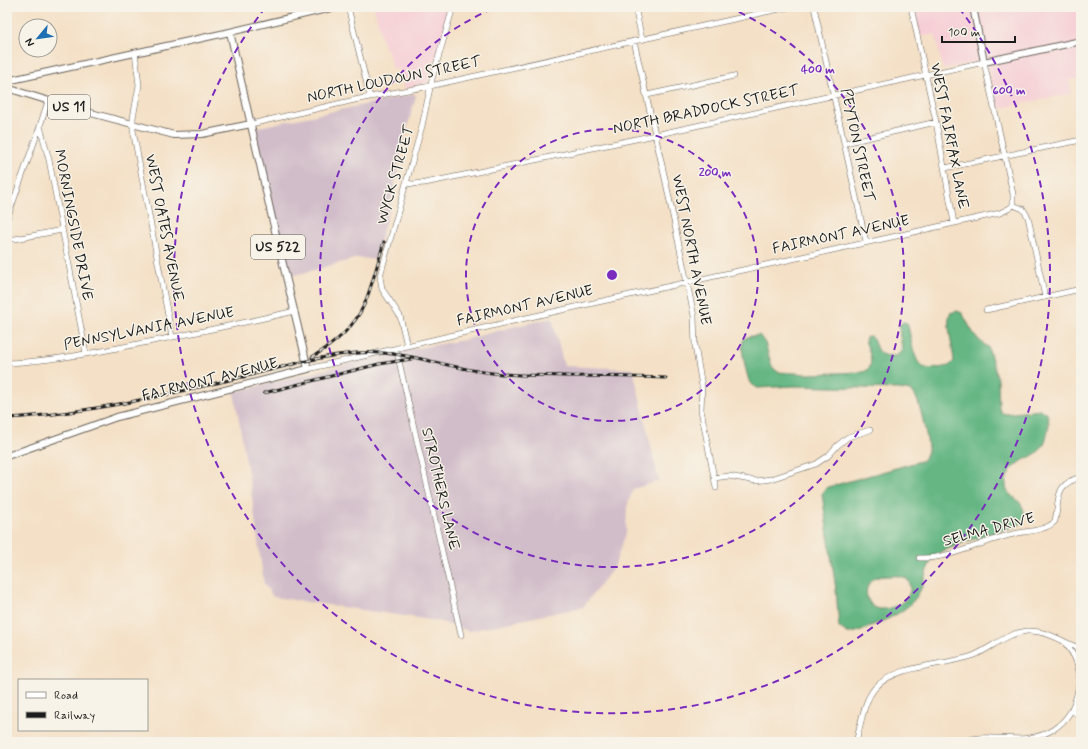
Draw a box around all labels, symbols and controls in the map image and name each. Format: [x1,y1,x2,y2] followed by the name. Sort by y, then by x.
[18,18,58,58] north arrow
[942,18,1015,44] scale bar
[948,25,980,41] text: 100 m
[22,36,38,49] text: N
[305,52,484,108] street label: NORTH LOUDOUN STREET
[925,61,973,211] street label: WEST FAIRFAX LANE
[801,62,835,78] text: 400 m
[611,80,802,139] street label: NORTH BRADDOCK STREET
[992,83,1026,99] text: 600 m
[835,87,879,204] street label: PEYTON STREET
[48,95,90,119] road number: US 11
[372,122,420,227] street label: WYCK STREET
[49,148,97,302] street label: MORNINGSIDE DRIVE
[140,153,188,304] street label: WEST OATES AVENUE
[699,165,732,181] text: 200 m
[667,173,715,327] street label: WEST NORTH AVENUE
[771,211,912,259] street label: FAIRMONT AVENUE
[251,235,305,259] road number: US 522
[605,268,619,282] centre of rings
[455,281,595,331] street label: FAIRMONT AVENUE
[62,303,236,355] street label: PENNSYLVANIA AVENUE
[140,353,280,407] street label: FAIRMONT AVENUE
[416,426,464,553] street label: STROTHERS LANE
[941,508,1037,552] street label: SELMA DRIVE
[18,679,148,731] legend
[54,688,78,704] text: Road
[54,708,96,724] text: Railway

